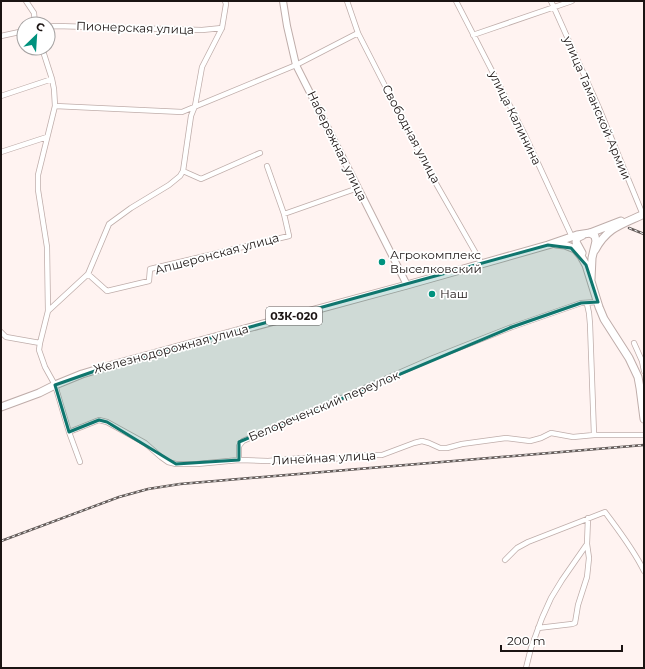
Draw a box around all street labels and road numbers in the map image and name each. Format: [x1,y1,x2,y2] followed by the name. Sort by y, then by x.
[76,18,194,37] street label: Пионерская улица
[560,33,635,182] street label: улица Таманской Армии
[486,67,545,167] street label: улица Калинина
[379,82,444,186] street label: Свободная улица
[304,88,371,203] street label: Набережная улица
[153,230,281,277] street label: Апшеронская улица
[266,307,322,325] road number: 03К-020
[92,321,250,376] street label: Железнодорожная улица
[246,367,402,444] street label: Белореченский переулок
[271,447,377,468] street label: Линейная улица

